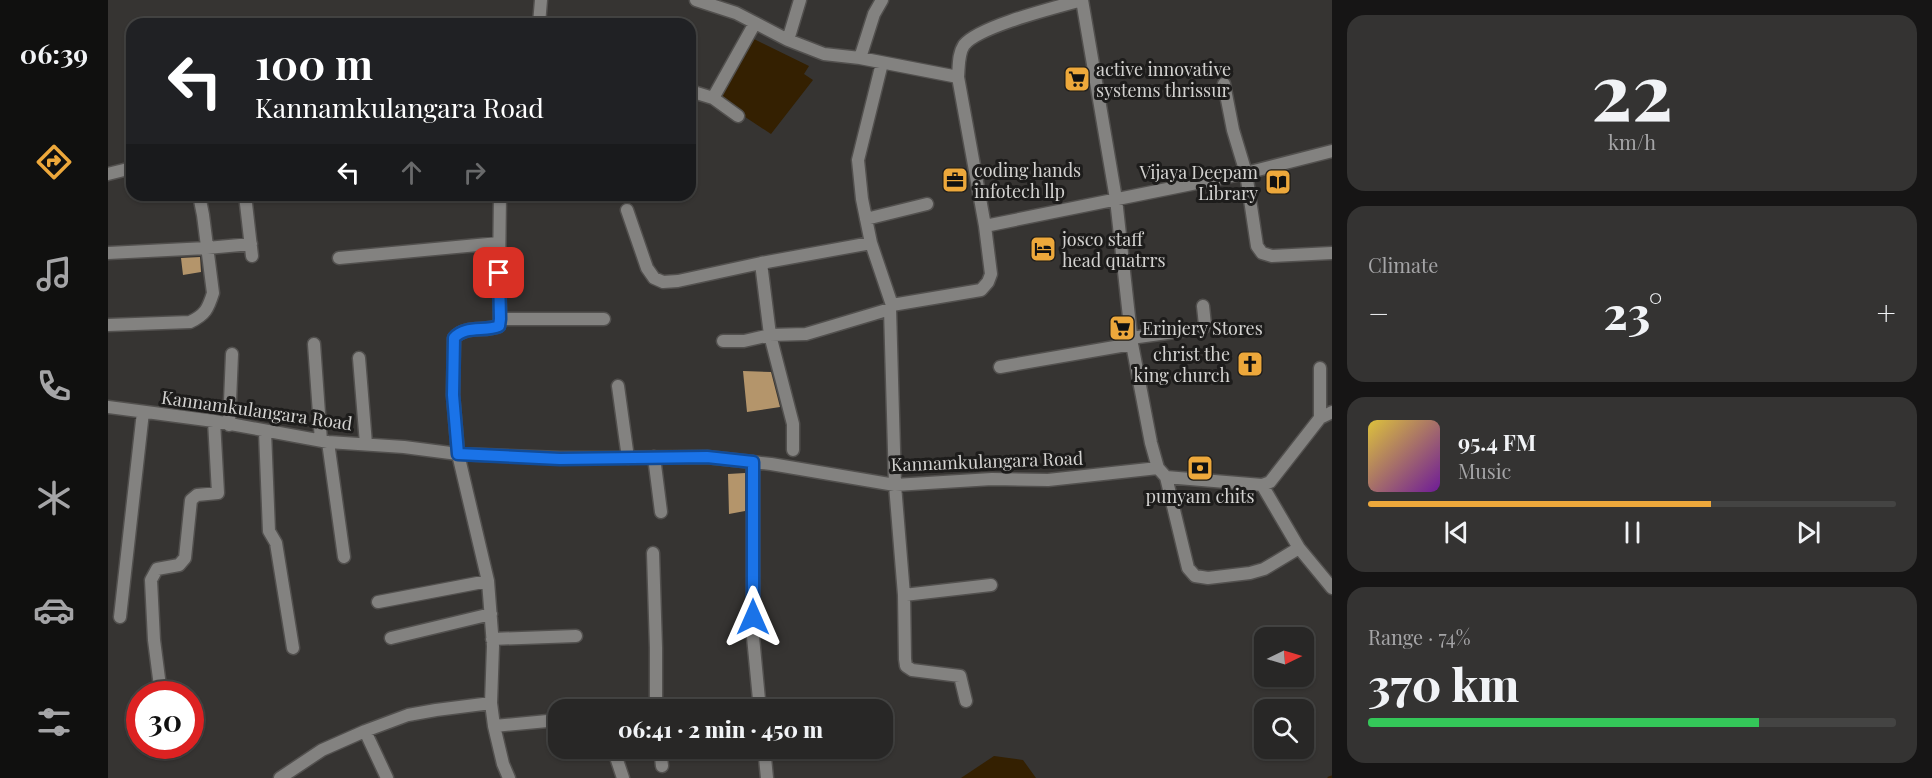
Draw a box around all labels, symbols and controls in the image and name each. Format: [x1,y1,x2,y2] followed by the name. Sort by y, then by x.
[20,35,88,71] text: 06:39
[255,35,373,91] text: 100 m
[1591,37,1673,141] text: 22
[156,42,234,120] icon: left
[1096,57,1231,102] place label: active innovative systems thrissur
[1062,64,1092,94] supermarket icon: active innovative systems thrissur
[255,89,544,125] text: Kannamkulangara Road
[1608,128,1656,155] text: km/h
[33,141,75,183] icon: directions
[332,156,365,189] icon: left
[395,156,428,189] icon: ahead
[458,156,491,189] icon: right
[974,158,1081,203] place label: coding hands infotech llp
[1138,160,1258,205] place label: Vijaya Deepam Library
[940,165,970,195] office icon: coding hands infotech llp
[1263,167,1293,197] library icon: Vijaya Deepam Library
[1061,227,1166,272] place label: josco staff head quatrrs
[1028,234,1058,264] hotel icon: josco staff head quatrrs
[473,247,524,298] pin
[1368,251,1438,278] text: Climate
[33,253,75,295] icon: music
[482,256,515,289] icon: arrive
[1603,281,1662,341] text: 23°
[1368,290,1389,334] text: −
[1877,290,1896,334] text: +
[1107,313,1137,343] supermarket icon: Erinjery Stores
[1142,316,1263,340] place label: Erinjery Stores
[1134,342,1230,387] place label: christ the king church
[1235,349,1265,379] church icon: christ the king church
[33,365,75,407] icon: phone
[160,385,355,435] street label: Kannamkulangara Road
[1458,427,1536,457] text: 95.4 FM
[890,446,1084,476] street label: Kannamkulangara Road
[1185,453,1215,483] bank icon: punyam chits
[1458,457,1511,484] text: Music
[33,477,75,519] icon: climate
[1146,484,1254,508] place label: punyam chits
[1440,516,1473,549] icon: previous
[1616,516,1649,549] icon: pause
[1792,516,1825,549] icon: next
[721,585,785,649] position arrow
[33,589,75,631] icon: car
[1368,623,1471,650] text: Range · 74%
[1254,627,1314,687] north arrow
[1254,627,1314,759] map controls
[1368,653,1519,713] text: 370 km
[126,681,204,759] speed limit sign: 30
[1254,699,1314,759] button: search
[33,701,75,743] icon: filters
[618,714,823,744] text: 06:41 · 2 min · 450 m

